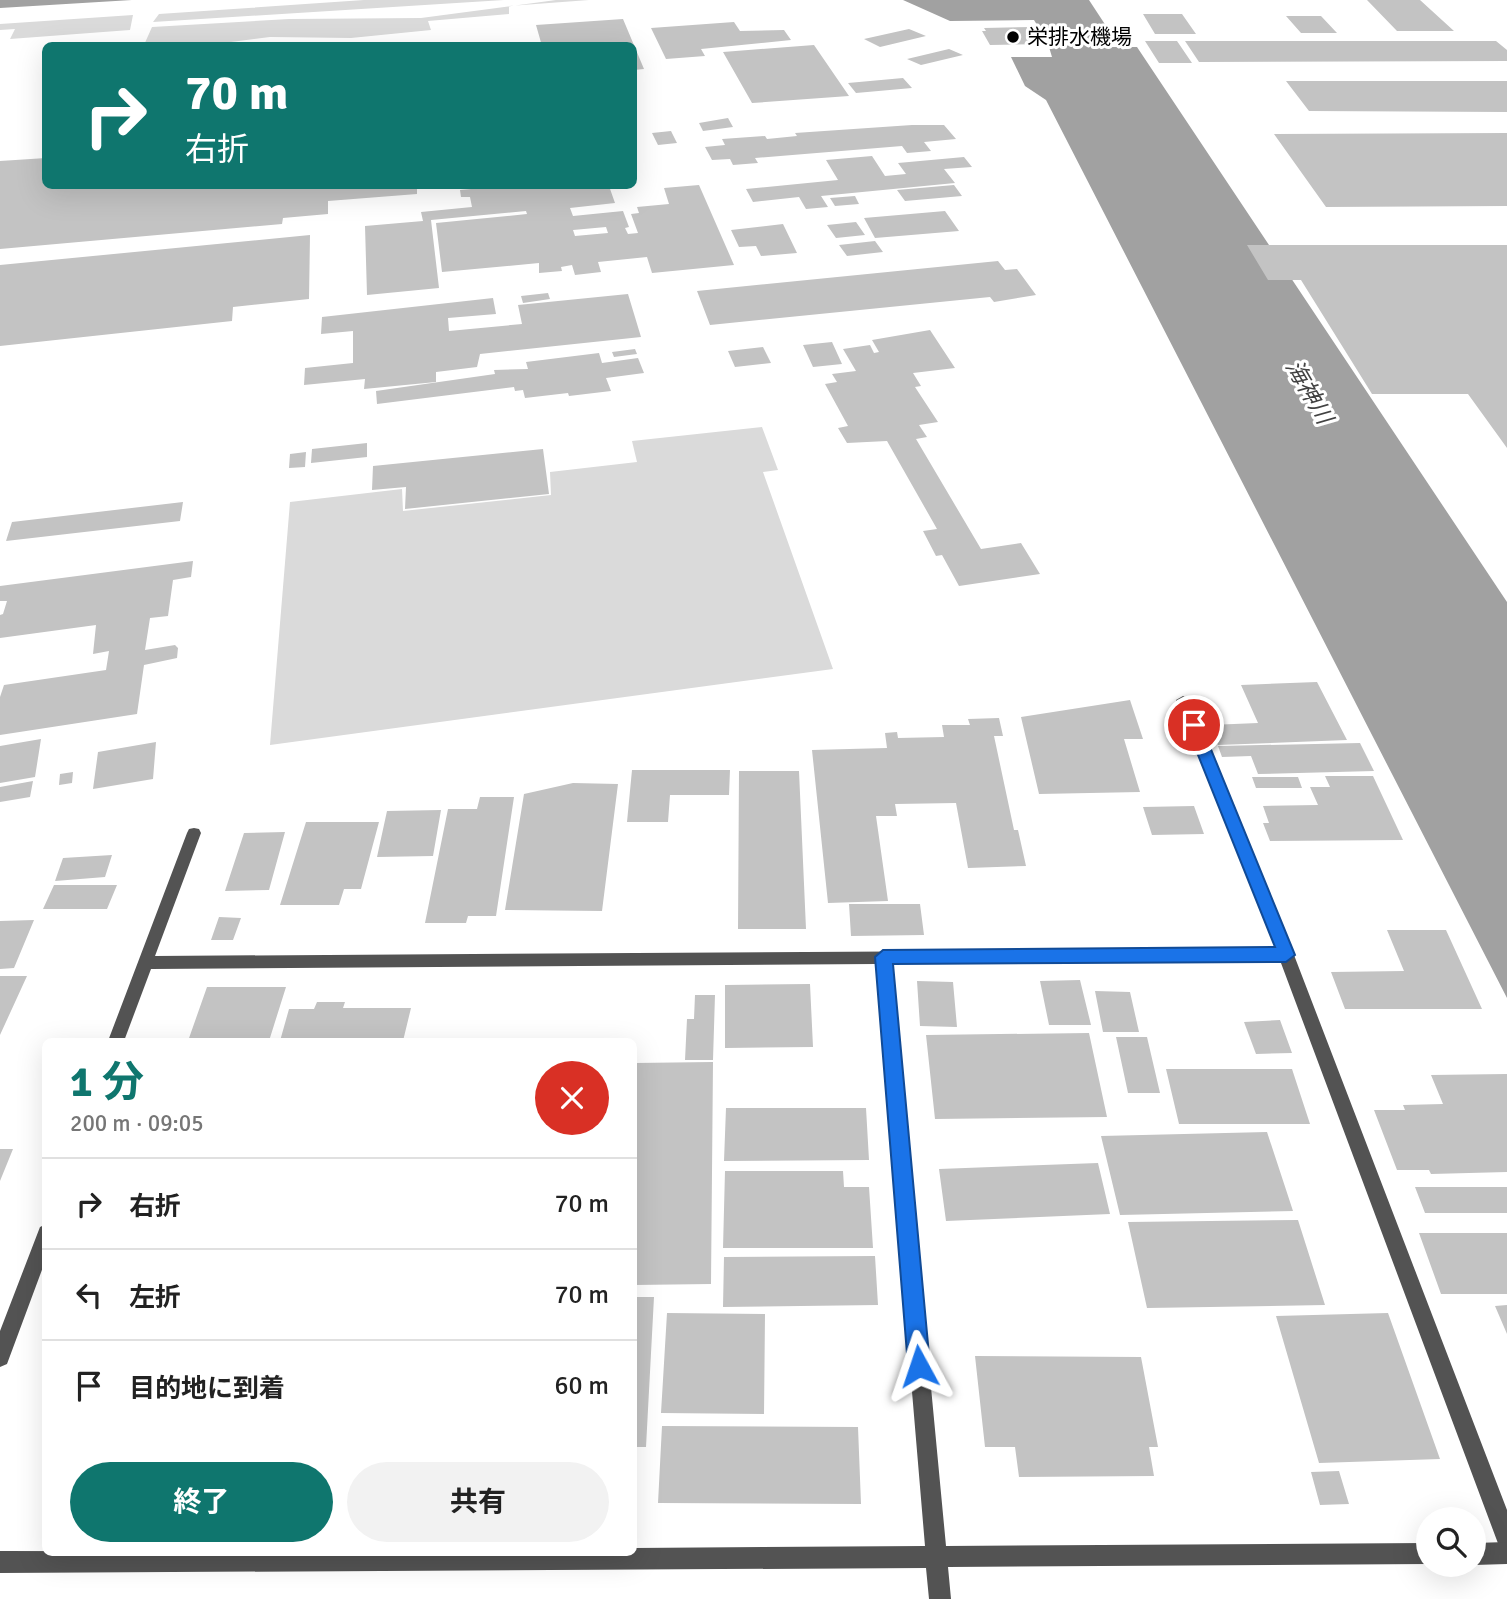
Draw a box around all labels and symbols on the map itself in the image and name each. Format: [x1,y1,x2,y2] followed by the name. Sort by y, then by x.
[1027,24,1132,50] place label: 栄排水機場
[1005,29,1021,45] marker: 栄排水機場
[1279,355,1340,432] water label: 海神川
[1164,695,1224,755] pin
[882,1329,956,1403] position arrow

